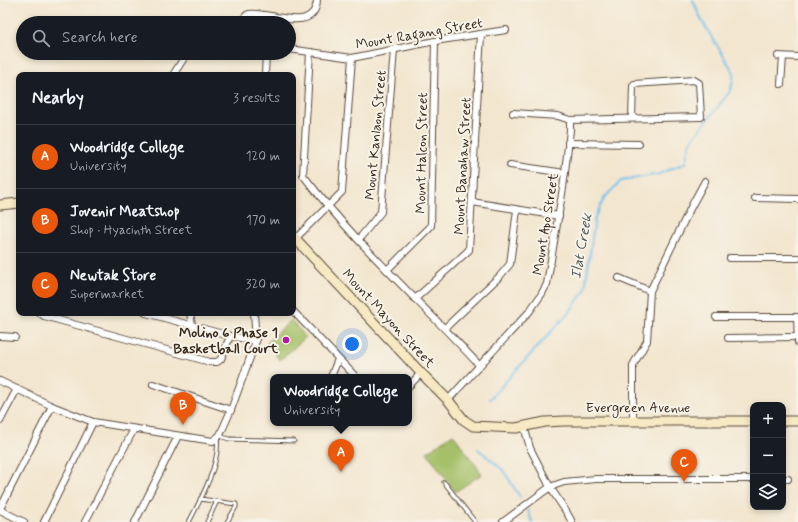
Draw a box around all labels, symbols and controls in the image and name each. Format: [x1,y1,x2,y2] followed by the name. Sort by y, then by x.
[354,14,484,56] street label: Mount Ragang Street
[16,16,296,60] search box
[30,27,52,49] icon: search
[62,28,138,48] text: Search here
[361,69,391,201] street label: Mount Kanlaon Street
[32,87,84,109] text: Nearby
[233,90,280,107] text: 3 results
[412,92,432,214] street label: Mount Halcon Street
[450,97,476,235] street label: Mount Banahaw Street
[70,138,184,158] text: Woodridge College
[41,148,49,165] text: A
[246,148,280,165] text: 120 m
[70,158,126,175] text: University
[529,171,564,277] street label: Mount Apo Street
[70,202,180,222] text: Jovenir Meatshop
[566,211,598,280] water label: Ilat Creek
[41,212,49,229] text: B
[246,212,280,229] text: 170 m
[70,222,192,239] text: Shop · Hyacinth Street
[338,265,439,372] street label: Mount Mayon Street
[70,266,156,286] text: Newtak Store
[40,276,50,293] text: C
[246,276,280,293] text: 320 m
[70,286,144,303] text: Supermarket
[173,324,279,358] place label: Molino 6 Phase 1 Basketball Court
[342,334,362,354] your location
[281,335,291,345] marker: Molino 6 Phase 1 Basketball Court
[270,374,412,426] popup
[284,382,398,402] text: Woodridge College
[170,392,196,425] pin: B
[586,399,690,418] street label: Evergreen Avenue
[284,402,340,419] text: University
[750,402,786,510] map controls
[750,402,786,438] button: +
[750,438,786,474] button: −
[328,439,354,472] pin: A
[671,449,697,482] pin: C
[750,474,786,510] button: layers

